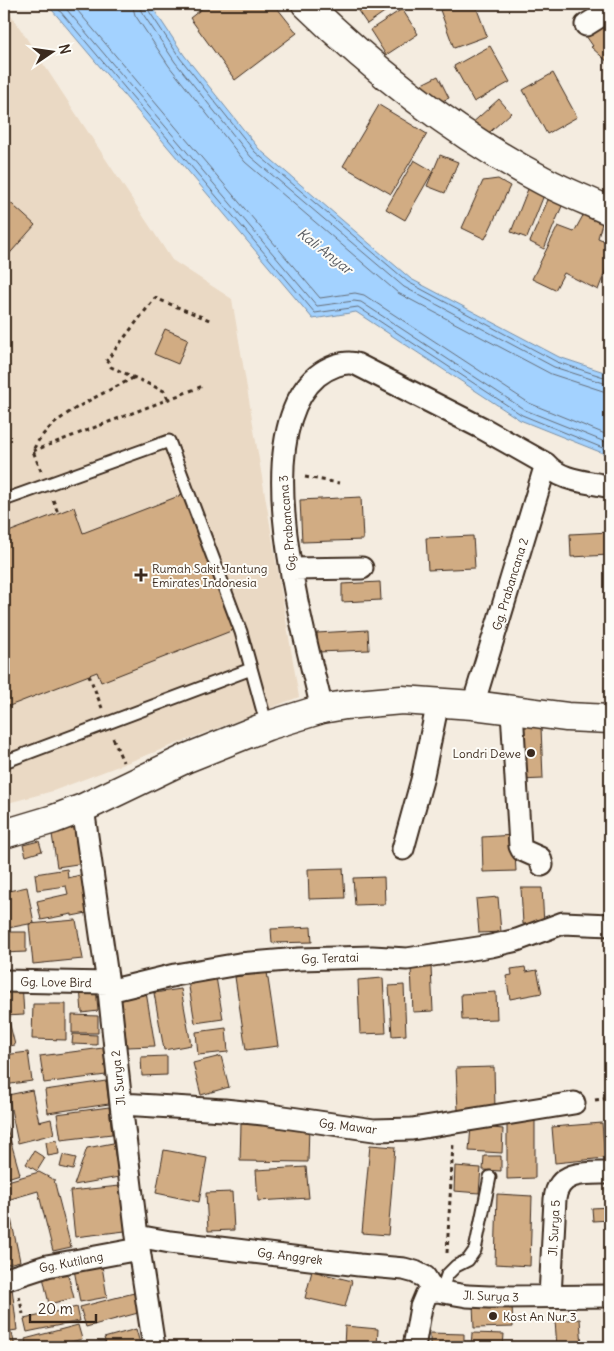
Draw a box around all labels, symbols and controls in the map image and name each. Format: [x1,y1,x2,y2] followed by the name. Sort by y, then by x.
[28,28,78,78] north arrow
[55,42,75,56] text: N
[294,224,358,279] water label: Kali Anyar
[275,474,299,572] street label: Gg. Prabancana 3
[489,535,531,632] street label: Gg. Prabancana 2
[152,561,267,590] place label: Rumah Sakit Jantung Emirates Indonesia
[134,568,148,582] marker: Rumah Sakit Jantung Emirates Indonesia
[453,746,521,761] place label: Londri Dewe
[525,747,537,759] marker: Londri Dewe
[301,949,359,967] street label: Gg. Teratai
[20,974,92,990] street label: Gg. Love Bird
[108,1049,128,1107] street label: Jl. Surya 2
[318,1115,378,1137] street label: Gg. Mawar
[545,1199,563,1257] street label: Jl. Surya 5
[256,1245,324,1267] street label: Gg. Anggrek
[38,1248,104,1276] street label: Gg. Kutilang
[463,1288,520,1304] street label: Jl. Surya 3
[30,1291,96,1323] scale bar
[38,1299,73,1318] text: 20 m
[503,1309,577,1324] place label: Kost An Nur 3
[487,1310,499,1322] marker: Kost An Nur 3

